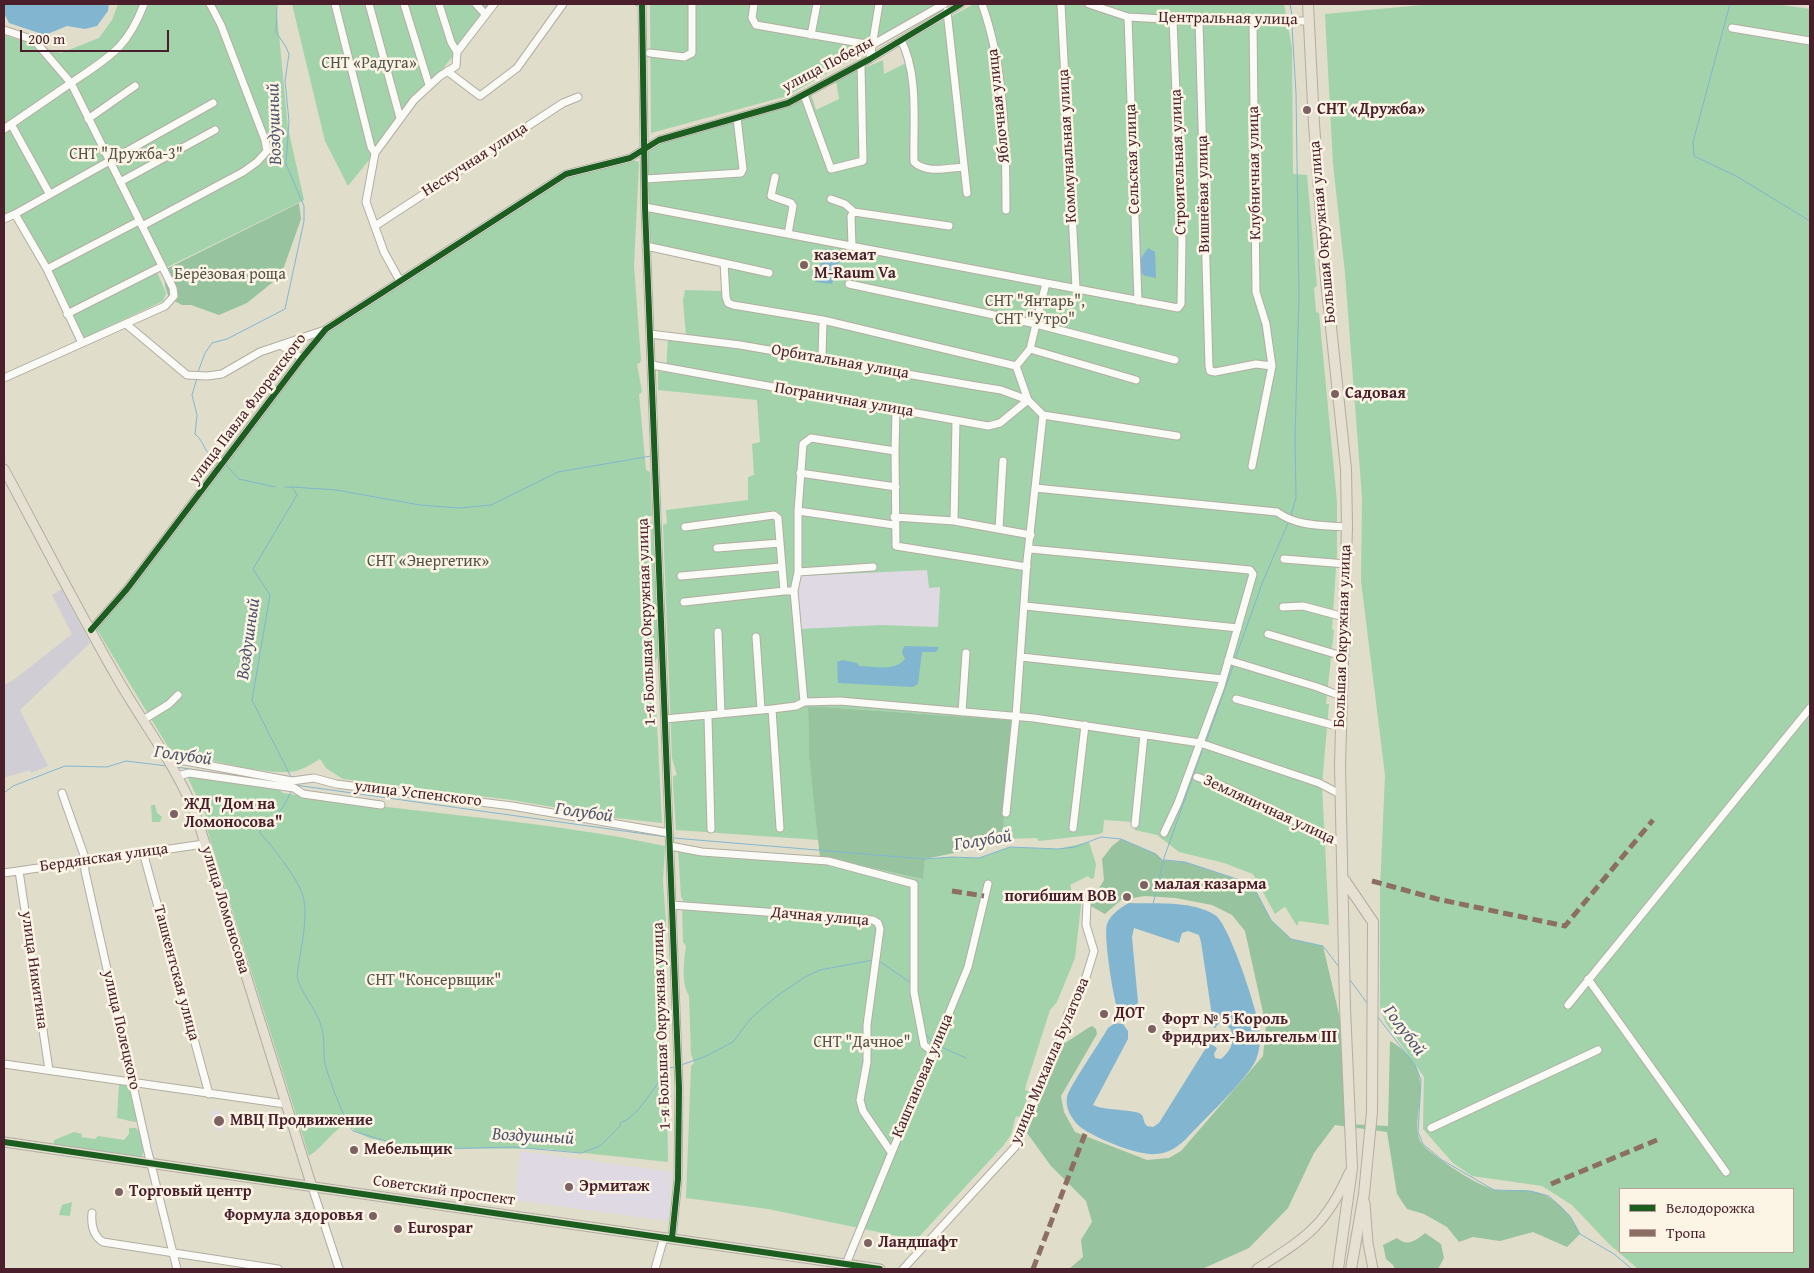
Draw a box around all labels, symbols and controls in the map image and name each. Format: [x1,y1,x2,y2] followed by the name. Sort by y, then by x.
[1158,8,1298,30] street label: Центральная улица
[22,20,171,52] scale bar
[28,28,65,49] text: 200 m
[779,33,877,97] street label: улица Победы
[983,48,1015,164] street label: Яблочная улица
[321,54,417,74] park label: СНТ «Радуга»
[1054,69,1082,223] street label: Коммунальная улица
[263,83,287,165] water label: Воздушный
[1167,89,1191,235] street label: Строительная улица
[1317,100,1425,120] place label: СНТ «Дружба»
[1121,103,1145,215] street label: Сельская улица
[1301,104,1313,116] marker: СНТ «Дружба»
[1244,106,1266,240] street label: Клубничная улица
[419,119,531,201] street label: Нескучная улица
[1193,135,1215,253] street label: Вишнёвая улица
[1305,140,1341,324] street label: Большая Окружная улица
[69,145,183,165] park label: СНТ "Дружба-3"
[814,246,896,284] place label: каземат M-Raum Va
[798,259,810,271] marker: каземат M-Raum Va
[174,265,286,285] park label: Берёзовая роща
[985,292,1085,330] park label: СНТ "Янтарь", СНТ "Утро"
[185,330,311,488] street label: улица Павла Флоренского
[770,340,910,384] street label: Орбитальная улица
[773,378,915,422] street label: Пограничная улица
[1345,384,1406,404] place label: Садовая
[1329,388,1341,400] marker: Садовая
[634,518,660,726] street label: 1-я Большая Окружная улица
[1330,544,1356,728] street label: Большая Окружная улица
[367,552,489,572] park label: СНТ «Энергетик»
[233,597,265,681] water label: Воздушный
[153,741,213,771] water label: Голубой
[1200,771,1338,849] street label: Земляничная улица
[353,777,483,811] street label: улица Успенского
[184,795,282,833] place label: ЖД "Дом на Ломоносова"
[554,798,614,828] water label: Голубой
[168,808,180,820] marker: ЖД "Дом на Ломоносова"
[953,826,1013,856] water label: Голубой
[39,840,169,876] street label: Бердянская улица
[196,844,254,976] street label: улица Ломоносова
[1154,875,1267,895] place label: малая казарма
[1138,879,1150,891] marker: малая казарма
[1005,887,1117,907] place label: погибшим ВОВ
[1121,891,1133,903] marker: погибшим ВОВ
[149,903,203,1043] street label: Ташкентская улица
[770,903,870,931] street label: Дачная улица
[16,910,52,1030] street label: улица Никитина
[649,922,675,1130] street label: 1-я Большая Окружная улица
[98,968,144,1092] street label: улица Полецкого
[367,971,501,991] park label: СНТ "Консервщик"
[1006,975,1094,1147] street label: улица Михаила Булатова
[1378,1001,1430,1061] water label: Голубой
[1114,1004,1145,1024] place label: ДОТ
[1098,1008,1110,1020] marker: ДОТ
[1162,1010,1337,1048] place label: Форт № 5 Король Фридрих-Вильгельм III
[888,1011,958,1141] street label: Каштановая улица
[1146,1023,1158,1035] marker: Форт № 5 Король Фридрих-Вильгельм III
[813,1033,911,1053] park label: СНТ "Дачное"
[230,1111,373,1131] place label: МВЦ Продвижение
[212,1114,226,1128] marker: МВЦ Продвижение
[491,1124,575,1150] water label: Воздушный
[364,1140,452,1160] place label: Мебельщик
[348,1144,360,1156] marker: Мебельщик
[372,1172,516,1210] street label: Советский проспект
[579,1177,649,1197] place label: Эрмитаж
[563,1181,575,1193] marker: Эрмитаж
[129,1182,252,1202] place label: Торговый центр
[113,1186,125,1198] marker: Торговый центр
[1619,1188,1794,1253] legend
[1666,1197,1755,1218] text: Велодорожка
[224,1206,363,1226] place label: Формула здоровья
[367,1210,379,1222] marker: Формула здоровья
[408,1219,473,1239] place label: Eurospar
[1666,1222,1706,1243] text: Тропа
[392,1223,404,1235] marker: Eurospar
[878,1233,958,1253] place label: Ландшафт
[862,1237,874,1249] marker: Ландшафт

